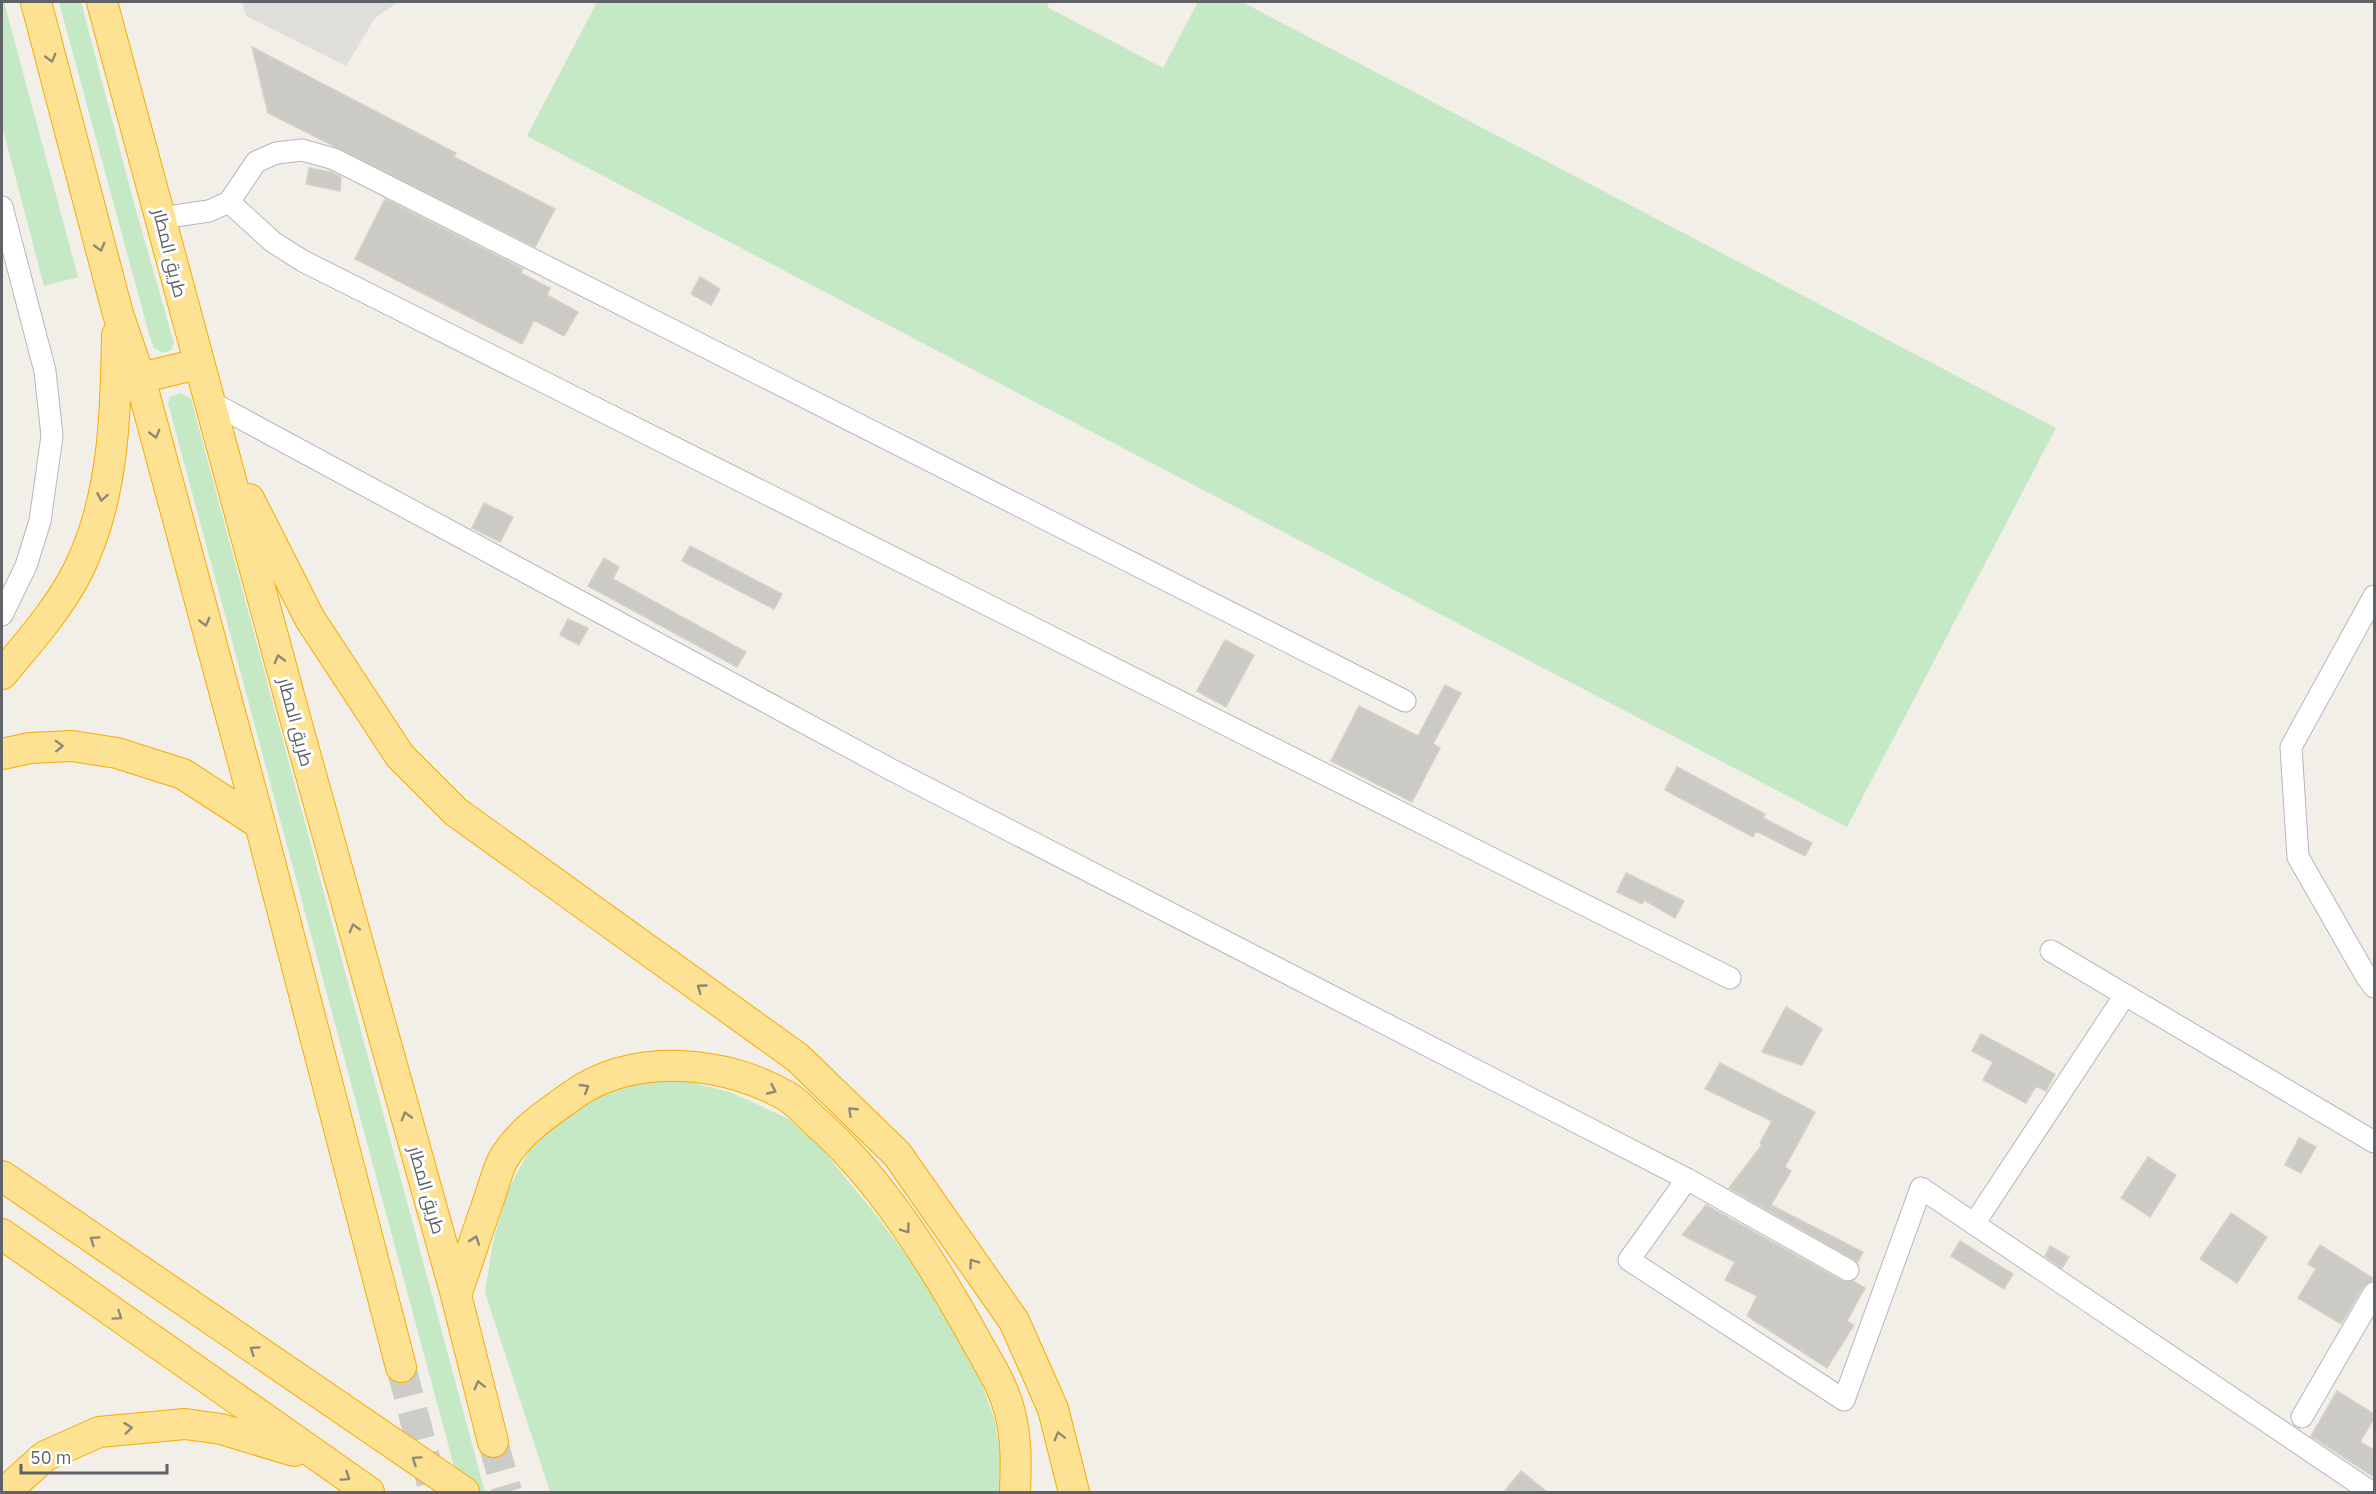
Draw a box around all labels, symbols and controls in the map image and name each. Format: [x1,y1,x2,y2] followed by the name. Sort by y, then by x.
[43,53,56,63] one-way arrow
[147,205,192,300] street label: طريق المطار
[93,242,106,252] one-way arrow
[147,429,160,439] one-way arrow
[96,492,109,502] one-way arrow
[198,616,210,627] one-way arrow
[274,654,286,665] one-way arrow
[272,674,319,769] street label: طريق المطار
[55,740,64,753] one-way arrow
[348,923,361,933] one-way arrow
[697,985,708,996] one-way arrow
[579,1083,589,1095] one-way arrow
[766,1083,777,1095] one-way arrow
[849,1107,860,1118] one-way arrow
[401,1111,413,1122] one-way arrow
[402,1142,451,1237] street label: طريق المطار
[899,1222,910,1233] one-way arrow
[468,1235,480,1246] one-way arrow
[89,1236,100,1247] one-way arrow
[969,1258,980,1269] one-way arrow
[111,1309,122,1320] one-way arrow
[250,1346,261,1357] one-way arrow
[473,1380,486,1390] one-way arrow
[123,1423,133,1435] one-way arrow
[1054,1431,1067,1441] one-way arrow
[21,1437,166,1475] scale bar
[30,1446,72,1469] text: 50 m
[411,1456,422,1467] one-way arrow
[339,1470,350,1481] one-way arrow

